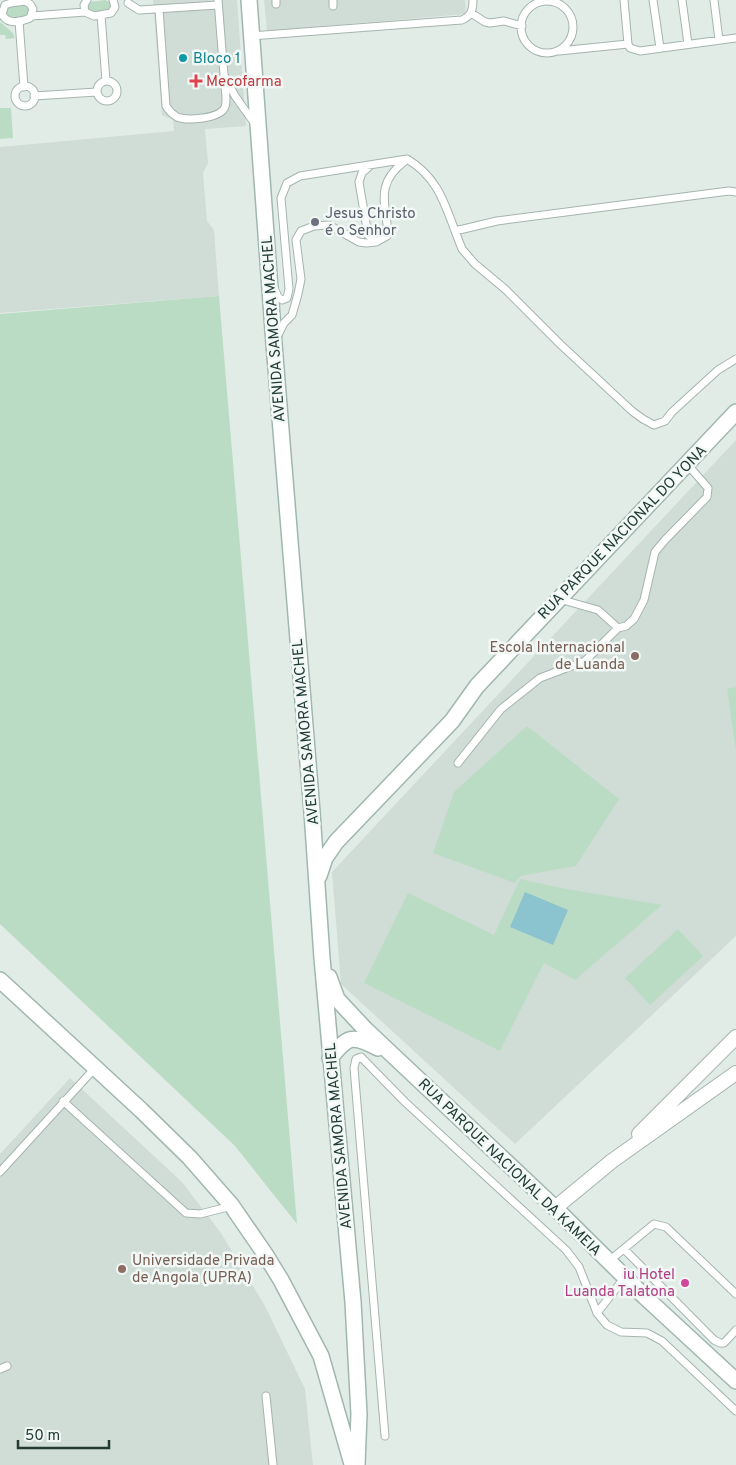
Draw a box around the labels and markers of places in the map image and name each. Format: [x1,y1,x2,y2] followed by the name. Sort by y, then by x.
[193,50,241,69] place label: Bloco 1
[177,52,189,64] marker: Bloco 1
[206,73,282,92] place label: Mecofarma
[190,75,202,87] marker: Mecofarma
[325,205,416,241] place label: Jesus Christo é o Senhor
[309,216,321,228] marker: Jesus Christo é o Senhor
[490,639,625,675] place label: Escola Internacional de Luanda
[629,650,641,662] marker: Escola Internacional de Luanda
[132,1252,274,1288] place label: Universidade Privada de Angola (UPRA)
[116,1263,128,1275] marker: Universidade Privada de Angola (UPRA)
[565,1266,675,1302] place label: iu Hotel Luanda Talatona
[679,1277,691,1289] marker: iu Hotel Luanda Talatona

